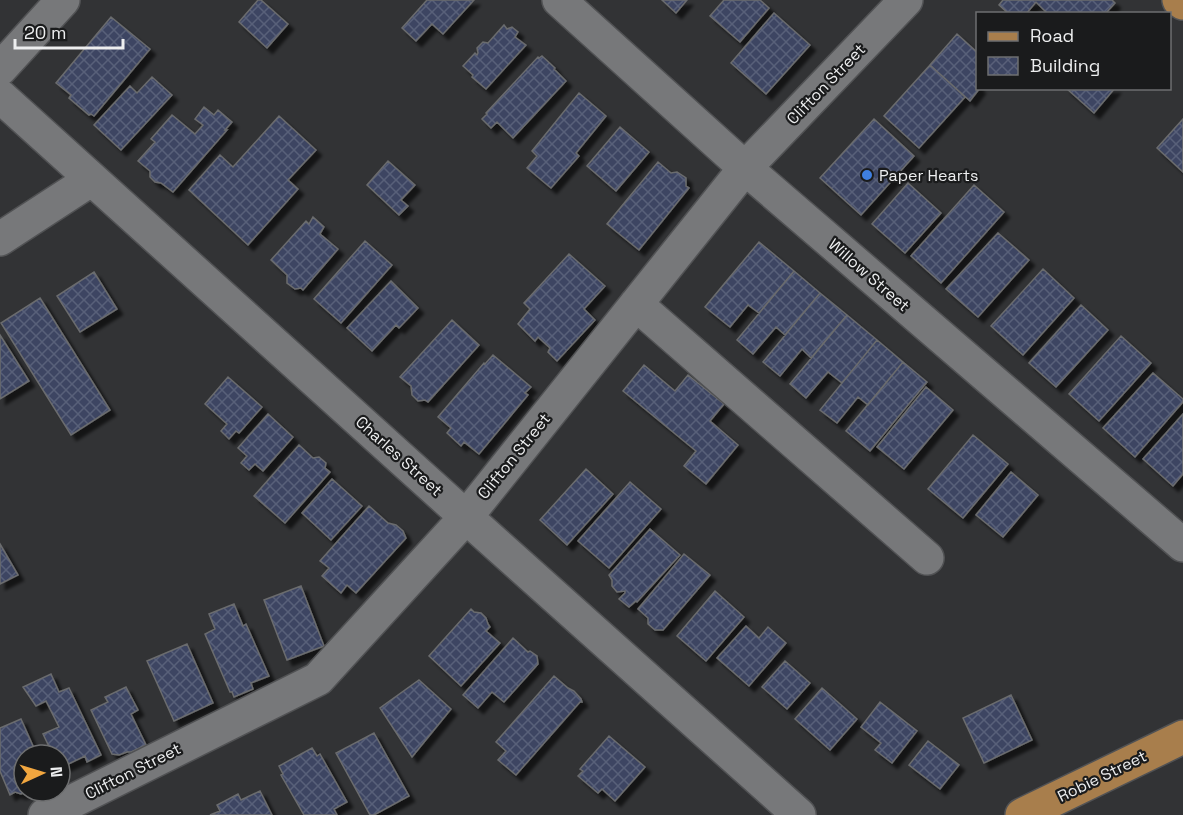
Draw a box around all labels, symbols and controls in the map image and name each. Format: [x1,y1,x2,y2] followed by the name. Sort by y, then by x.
[15,12,123,50] scale bar
[976,12,1171,90] legend
[24,21,67,44] text: 20 m
[1030,24,1074,47] text: Road
[782,39,870,129] street label: Clifton Street
[1030,54,1100,77] text: Building
[879,165,979,186] place label: Paper Hearts
[860,168,874,182] marker: Paper Hearts
[824,234,914,316] street label: Willow Street
[473,409,555,503] street label: Clifton Street
[351,411,447,501] street label: Charles Street
[82,738,184,804] street label: Clifton Street
[12,743,72,803] north arrow
[1054,745,1150,807] street label: Robie Street
[46,766,67,778] text: N

